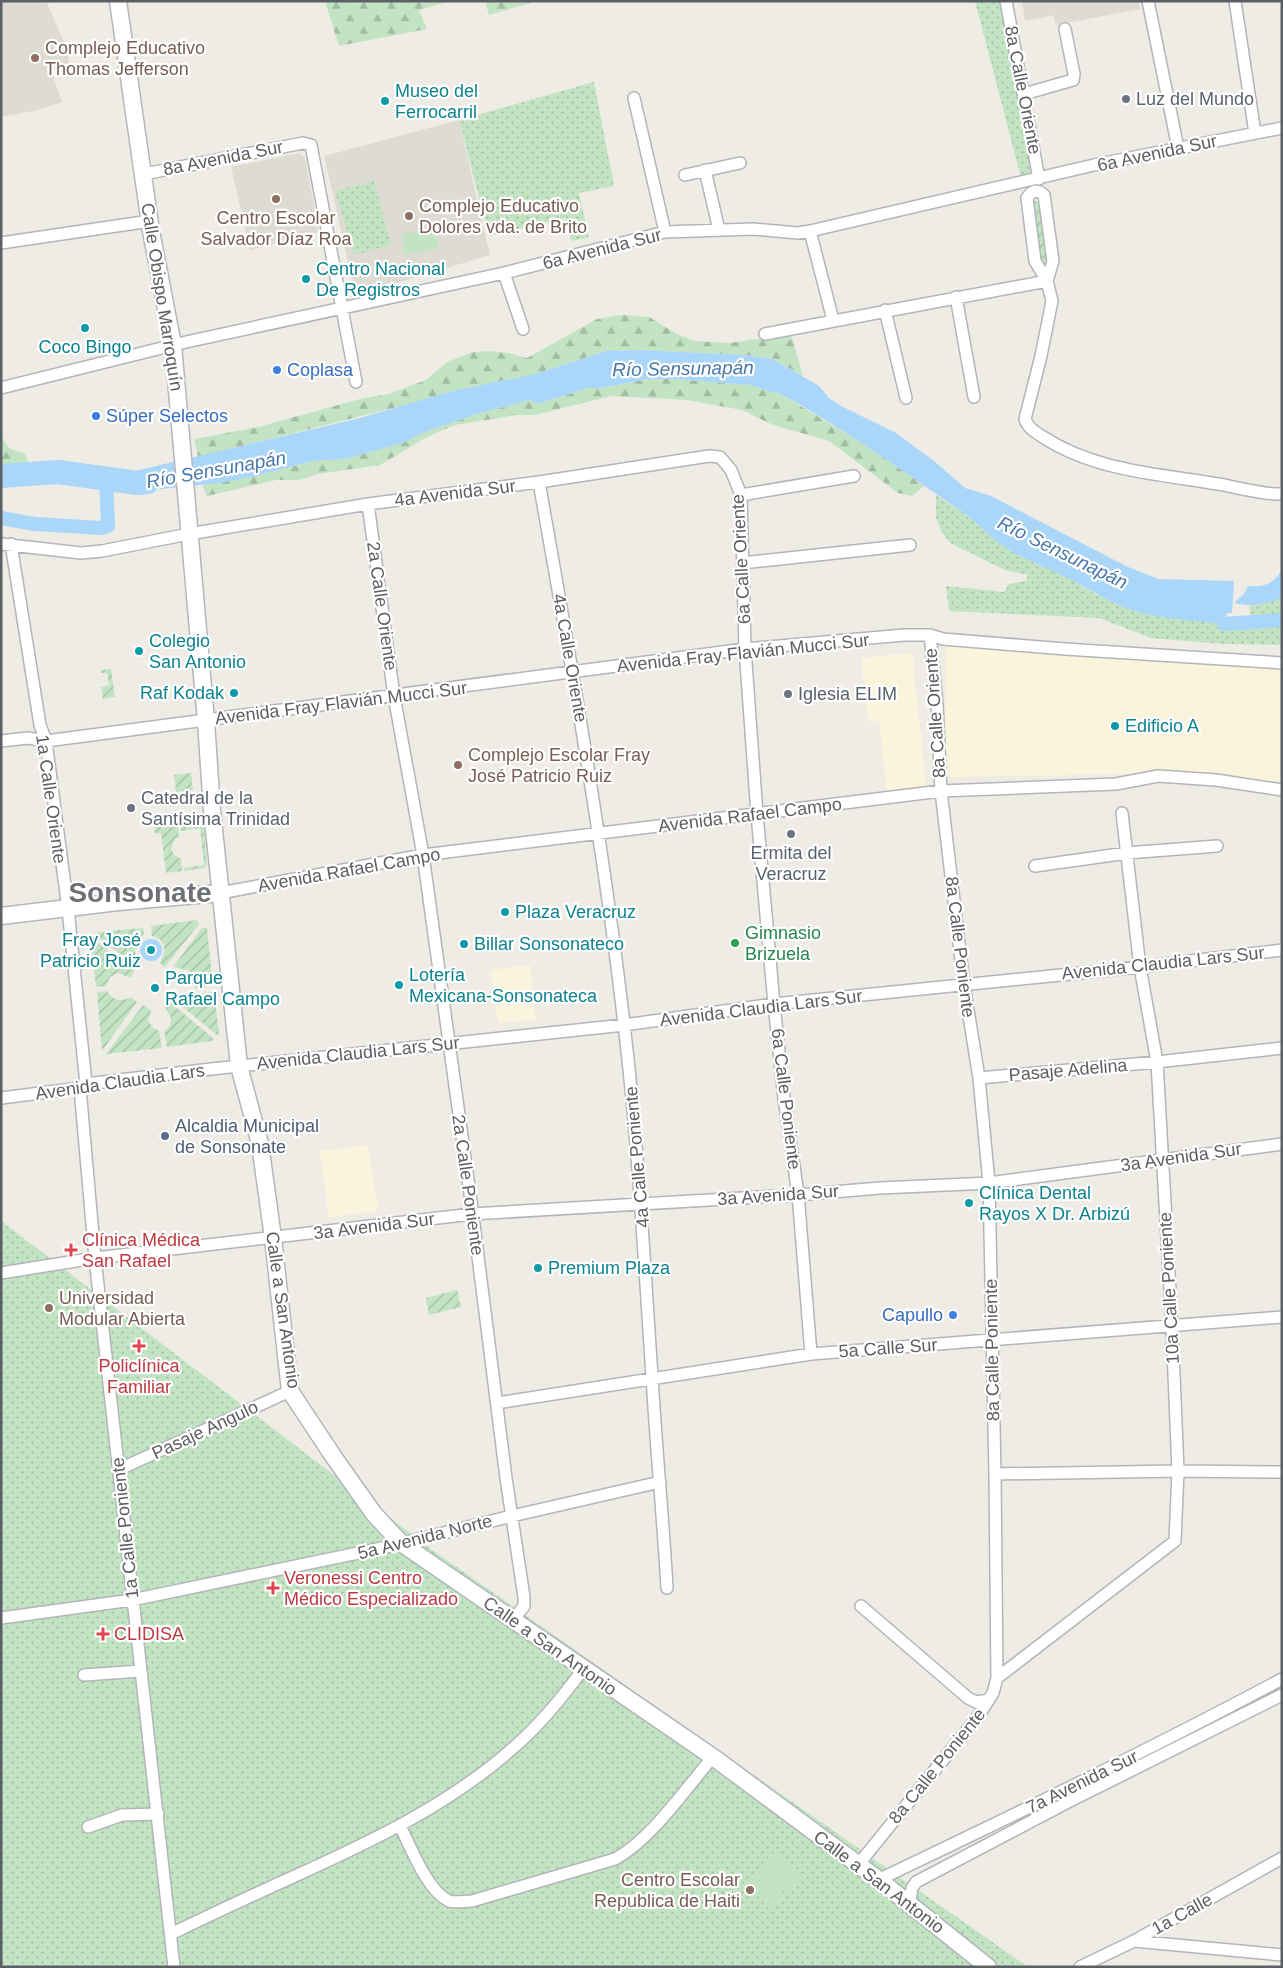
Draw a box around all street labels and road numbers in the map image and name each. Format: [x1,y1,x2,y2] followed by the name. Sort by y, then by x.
[1001,24,1045,156] street label: 8a Calle Oriente
[1095,131,1219,175] street label: 6a Avenida Sur
[161,137,285,179] street label: 8a Avenida Sur
[137,202,187,392] street label: Calle Obispo Marroquín
[541,225,663,273] street label: 6a Avenida Sur
[393,476,517,510] street label: 4a Avenida Sur
[728,494,754,624] street label: 6a Calle Oriente
[363,540,401,672] street label: 2a Calle Oriente
[549,592,591,724] street label: 4a Calle Oriente
[616,630,870,676] street label: Avenida Fray Flavián Mucci Sur
[920,647,950,779] street label: 8a Calle Oriente
[214,678,468,728] street label: Avenida Fray Flavián Mucci Sur
[32,733,70,865] street label: 1a Calle Oriente
[657,794,843,836] street label: Avenida Rafael Campo
[256,844,442,896] street label: Avenida Rafael Campo
[941,875,979,1019] street label: 8a Calle Poniente
[1061,942,1265,984] street label: Avenida Claudia Lars Sur
[659,986,863,1030] street label: Avenida Claudia Lars Sur
[767,1027,805,1171] street label: 6a Calle Poniente
[256,1032,460,1074] street label: Avenida Claudia Lars Sur
[1008,1055,1129,1085] street label: Pasaje Adelina
[34,1060,206,1104] street label: Avenida Claudia Lars
[621,1085,653,1229] street label: 4a Calle Poniente
[448,1113,488,1257] street label: 2a Calle Poniente
[1119,1139,1243,1175] street label: 3a Avenida Sur
[717,1181,839,1209] street label: 3a Avenida Sur
[312,1209,436,1243] street label: 3a Avenida Sur
[1155,1212,1183,1364] street label: 10a Calle Poniente
[262,1230,304,1390] street label: Calle a San Antonio
[981,1279,1003,1421] street label: 8a Calle Poniente
[838,1335,938,1361] street label: 5a Calle Sur
[149,1397,261,1463] street label: Pasaje Angulo
[108,1456,142,1600] street label: 1a Calle Poniente
[356,1511,494,1563] street label: 5a Avenida Norte
[480,1592,620,1700] street label: Calle a San Antonio
[885,1704,989,1828] street label: 8a Calle Poniente
[1023,1746,1141,1818] street label: 7a Avenida Sur
[810,1826,948,1938] street label: Calle a San Antonio
[1148,1889,1216,1939] street label: 1a Calle

